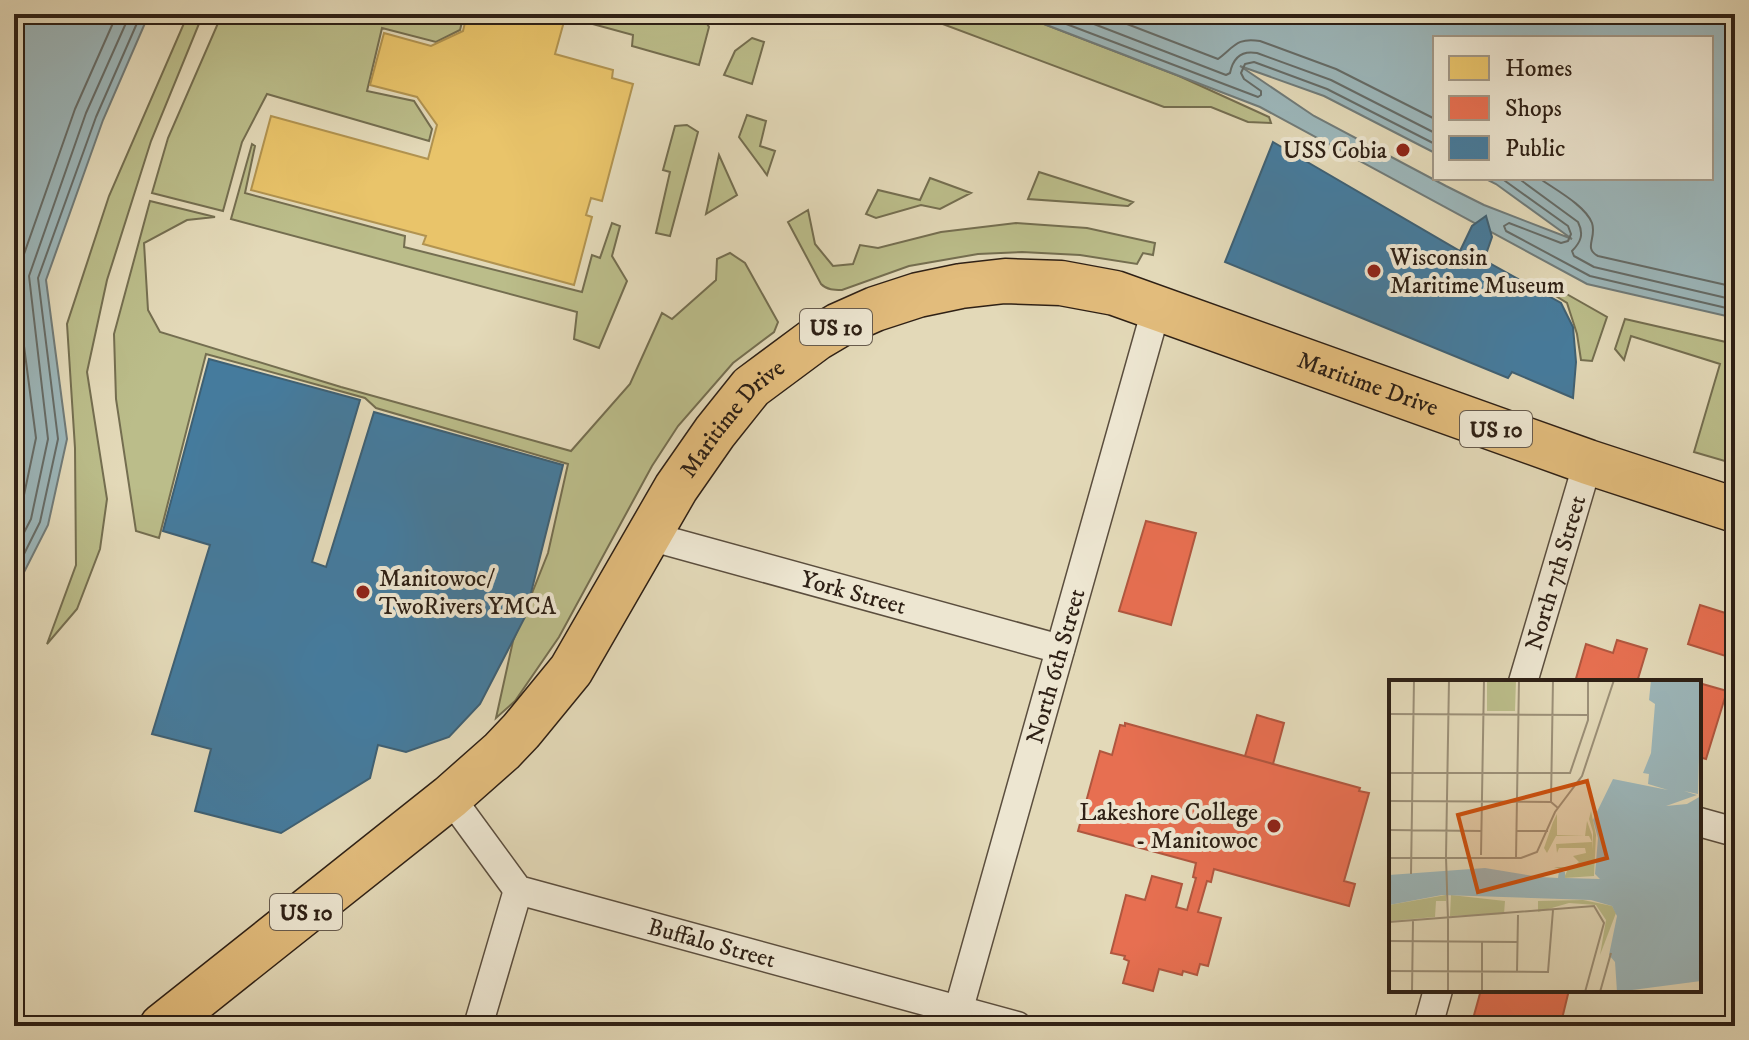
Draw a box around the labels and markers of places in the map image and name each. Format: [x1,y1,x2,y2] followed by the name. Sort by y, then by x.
[1283,136,1388,166] place label: USS Cobia
[1394,141,1412,159] marker: USS Cobia
[1389,243,1565,301] place label: Wisconsin Maritime Museum
[1365,262,1383,280] marker: Wisconsin Maritime Museum
[379,564,557,622] place label: Manitowoc/ TwoRivers YMCA
[354,583,372,601] marker: Manitowoc/ TwoRivers YMCA
[1079,798,1258,856] place label: Lakeshore College - Manitowoc
[1265,817,1283,835] marker: Lakeshore College - Manitowoc

